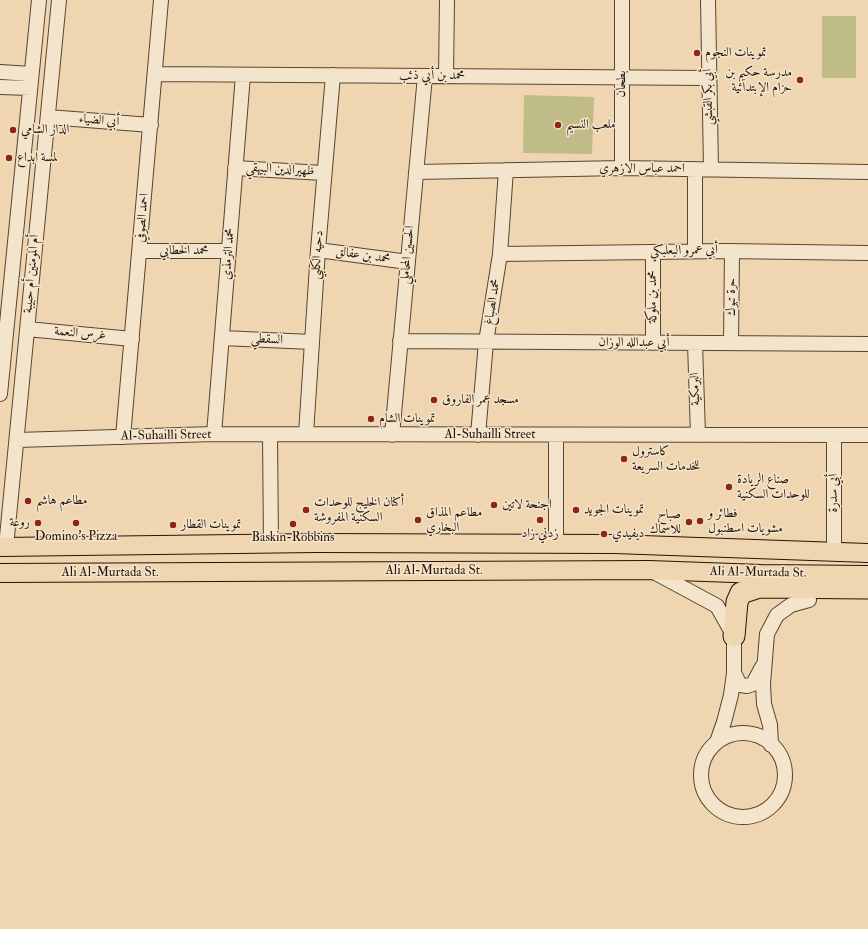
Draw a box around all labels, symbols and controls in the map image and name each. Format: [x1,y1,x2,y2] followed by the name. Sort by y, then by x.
[705,45,767,61] place label: تموينات النجوم
[692,48,702,58] marker: تموينات النجوم
[725,65,792,96] place label: مدرسة حكيم بن حزام الإبتدائية
[399,68,465,84] street label: محمد بن أبي ذئب
[701,69,717,125] street label: أبي بكر القبشي
[614,71,630,97] street label: بطحان
[795,75,805,85] marker: مدرسة حكيم بن حزام الإبتدائية
[78,111,120,131] street label: أبي الضياء
[566,117,616,133] place label: ملعب النسيم
[553,120,563,130] marker: ملعب النسيم
[21,122,69,138] place label: الدار الشامي
[8,125,18,135] marker: الدار الشامي
[17,150,58,166] place label: لمسة ابداع
[4,153,14,163] marker: لمسة ابداع
[245,160,315,180] street label: ظهيرالدين البيهقي
[599,161,685,177] street label: احمد عباس الازهري
[133,193,153,243] street label: احمد الصوفي
[398,225,418,285] street label: الحسين المحاملي
[219,228,239,280] street label: محمد الترمذي
[309,230,327,280] street label: دحيه الكلبي
[21,234,43,314] street label: أم المومنين أم حبيبة
[159,243,209,259] street label: محمد الخطابي
[650,243,718,259] street label: أبي عمرو البعلبكي
[335,244,391,268] street label: محمد بن عفالق
[645,271,661,323] street label: محمد بن ملوكة
[482,278,504,326] street label: محمد الصباغ
[724,278,740,316] street label: حرة تبوك
[53,324,107,344] street label: غرس النعمة
[251,331,283,349] street label: السقطي
[599,335,669,351] street label: أبي عبدالله الوزان
[688,372,704,406] street label: البرمكية
[442,392,519,408] place label: مسجد عمر الفاروق
[429,395,439,405] marker: مسجد عمر الفاروق
[379,411,435,427] place label: تموينات الشام
[366,414,376,424] marker: تموينات الشام
[120,427,212,445] street label: Al-Suhailli Street
[445,427,535,443] street label: Al-Suhailli Street
[632,444,700,475] place label: كاسترول للخدمات السريعة
[619,454,629,464] marker: كاسترول للخدمات السريعة
[737,472,810,503] place label: صناع الريادة للوحدات السكنية
[826,474,842,512] street label: أبي سدرة
[724,482,734,492] marker: صناع الريادة للوحدات السكنية
[36,493,88,509] place label: مطاعم هاشم
[314,495,404,526] place label: أكنان الخليج للوحدات السكنية المفروشة
[23,496,33,506] marker: مطاعم هاشم
[502,497,552,513] place label: اجنحة لاتين
[489,500,499,510] marker: اجنحة لاتين
[584,502,644,518] place label: تموينات الجويد
[301,505,311,515] marker: أكنان الخليج للوحدات السكنية المفروشة
[426,505,482,536] place label: مطاعم المذاق البخاري
[571,505,581,515] marker: تموينات الجويد
[708,506,783,537] place label: فطائر و مشويات اسطنبول
[650,507,681,538] place label: صباح للاسماك
[10,515,30,531] place label: روعة
[413,515,423,525] marker: مطاعم المذاق البخاري
[535,515,545,525] marker: زدني زاد
[695,516,705,526] marker: فطائر و مشويات اسطنبول
[181,517,241,533] place label: تموينات القطار
[684,517,694,527] marker: صباح للاسماك
[33,518,43,528] marker: روعة
[71,518,81,528] marker: Domino's Pizza
[288,519,298,529] marker: Baskin-Robbins
[168,520,178,530] marker: تموينات القطار
[521,526,559,542] place label: زدني زاد
[612,526,644,542] place label: ديفيدي
[35,529,117,545] place label: Domino's Pizza
[599,529,609,539] marker: ديفيدي
[252,530,334,546] place label: Baskin-Robbins
[386,563,482,579] street label: Ali Al-Murtada St.
[709,564,807,582] street label: Ali Al-Murtada St.
[62,565,158,581] street label: Ali Al-Murtada St.

